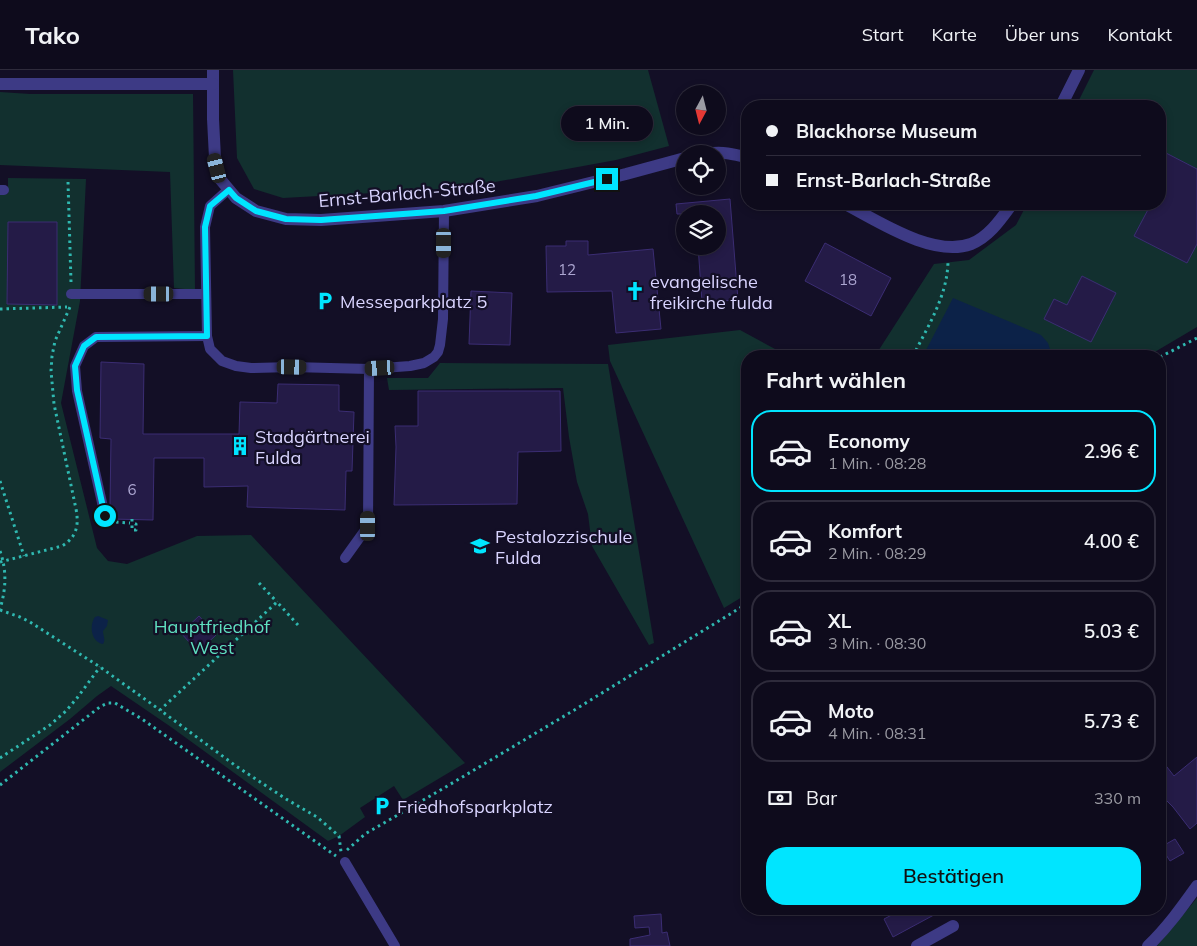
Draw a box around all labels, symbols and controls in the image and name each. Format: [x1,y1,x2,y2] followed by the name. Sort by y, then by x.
[25,20,80,50] text: Tako
[862,23,903,46] text: Start
[931,23,977,46] text: Karte
[1005,23,1080,46] text: Über uns
[1108,23,1172,46] text: Kontakt
[676,85,726,135] north arrow
[676,85,726,255] map controls
[561,106,653,142] callout: 1 Min.
[585,113,629,133] text: 1 Min.
[796,119,977,143] text: Blackhorse Museum
[676,145,726,195] button: locate
[206,152,227,184] car
[596,168,618,190] route end
[796,168,991,192] text: Ernst-Barlach-Straße
[317,174,497,212] street label: Ernst-Barlach-Straße
[676,205,726,255] button: layers
[436,228,451,258] car
[558,260,576,279] house number: 12
[650,270,773,314] place label: evangelische freikirche fulda
[839,270,857,289] house number: 18
[624,280,646,302] church icon: evangelische freikirche fulda
[144,287,174,302] car
[314,290,336,312] parking icon: Messeparkplatz 5
[340,290,488,313] place label: Messeparkplatz 5
[276,359,307,375] car
[364,360,395,376] car
[766,366,906,394] text: Fahrt wählen
[255,425,370,469] place label: Stadgärtnerei Fulda
[768,429,813,474] icon: car
[828,429,910,453] text: Economy
[229,435,251,457] building icon: Stadgärtnerei Fulda
[1084,439,1139,463] text: 2.96 €
[828,453,926,473] text: 1 Min. · 08:28
[127,480,137,499] house number: 6
[94,505,116,527] route start
[360,511,375,541] car
[768,519,813,564] icon: car
[828,519,902,543] text: Komfort
[495,525,632,569] place label: Pestalozzischule Fulda
[1084,529,1139,553] text: 4.00 €
[469,535,491,557] school or university icon: Pestalozzischule Fulda
[828,543,926,563] text: 2 Min. · 08:29
[768,609,813,654] icon: car
[828,609,851,633] text: XL
[154,615,271,659] park label: Hauptfriedhof West
[1084,619,1139,643] text: 5.03 €
[828,633,926,653] text: 3 Min. · 08:30
[768,699,813,744] icon: car
[828,699,874,723] text: Moto
[1084,709,1139,733] text: 5.73 €
[828,723,926,743] text: 4 Min. · 08:31
[766,784,794,812] icon: cash
[806,786,837,810] text: Bar
[1094,788,1141,808] text: 330 m
[371,795,393,817] parking icon: Friedhofsparkplatz
[397,795,553,818] place label: Friedhofsparkplatz
[766,847,1141,905] button: Bestätigen

